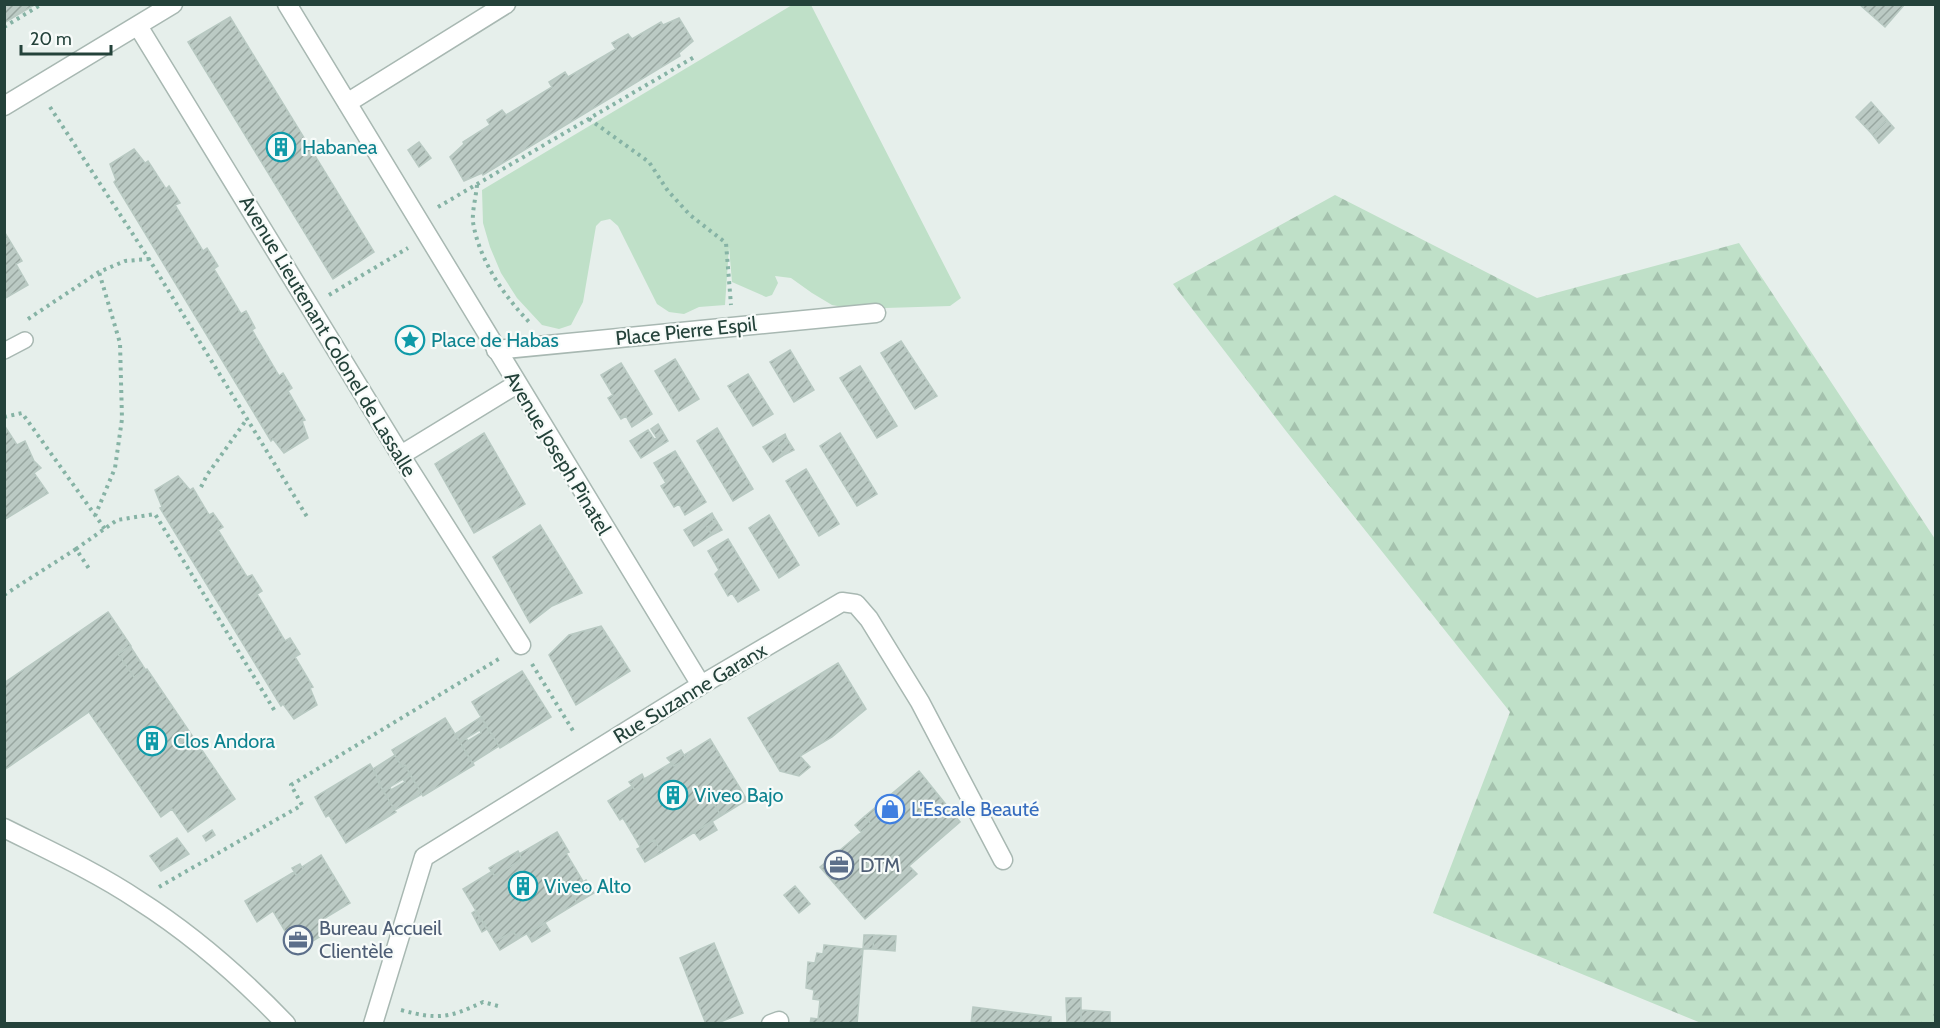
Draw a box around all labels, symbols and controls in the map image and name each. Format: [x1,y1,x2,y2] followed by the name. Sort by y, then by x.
[21,18,111,56] scale bar
[30,28,72,50] text: 20 m
[265,131,297,163] building icon: Habanea
[302,135,378,159] place label: Habanea
[234,191,422,481] street label: Avenue Lieutenant Colonel de Lassalle
[614,312,758,350] street label: Place Pierre Espil
[394,324,426,356] place icon: Place de Habas
[431,328,559,352] place label: Place de Habas
[500,367,616,539] street label: Avenue Joseph Pinatel
[609,637,771,748] street label: Rue Suzanne Garanx
[136,725,168,757] building icon: Clos Andora
[173,729,275,753] place label: Clos Andora
[657,779,689,811] building icon: Viveo Bajo
[694,783,784,807] place label: Viveo Bajo
[874,793,906,825] shop icon: L'Escale Beauté
[911,797,1039,821] place label: L'Escale Beauté
[823,849,855,881] office icon: DTM
[860,853,900,877] place label: DTM
[507,870,539,902] building icon: Viveo Alto
[544,874,631,898] place label: Viveo Alto
[319,916,442,963] place label: Bureau Accueil Clientèle
[282,924,314,956] office icon: Bureau Accueil Clientèle

